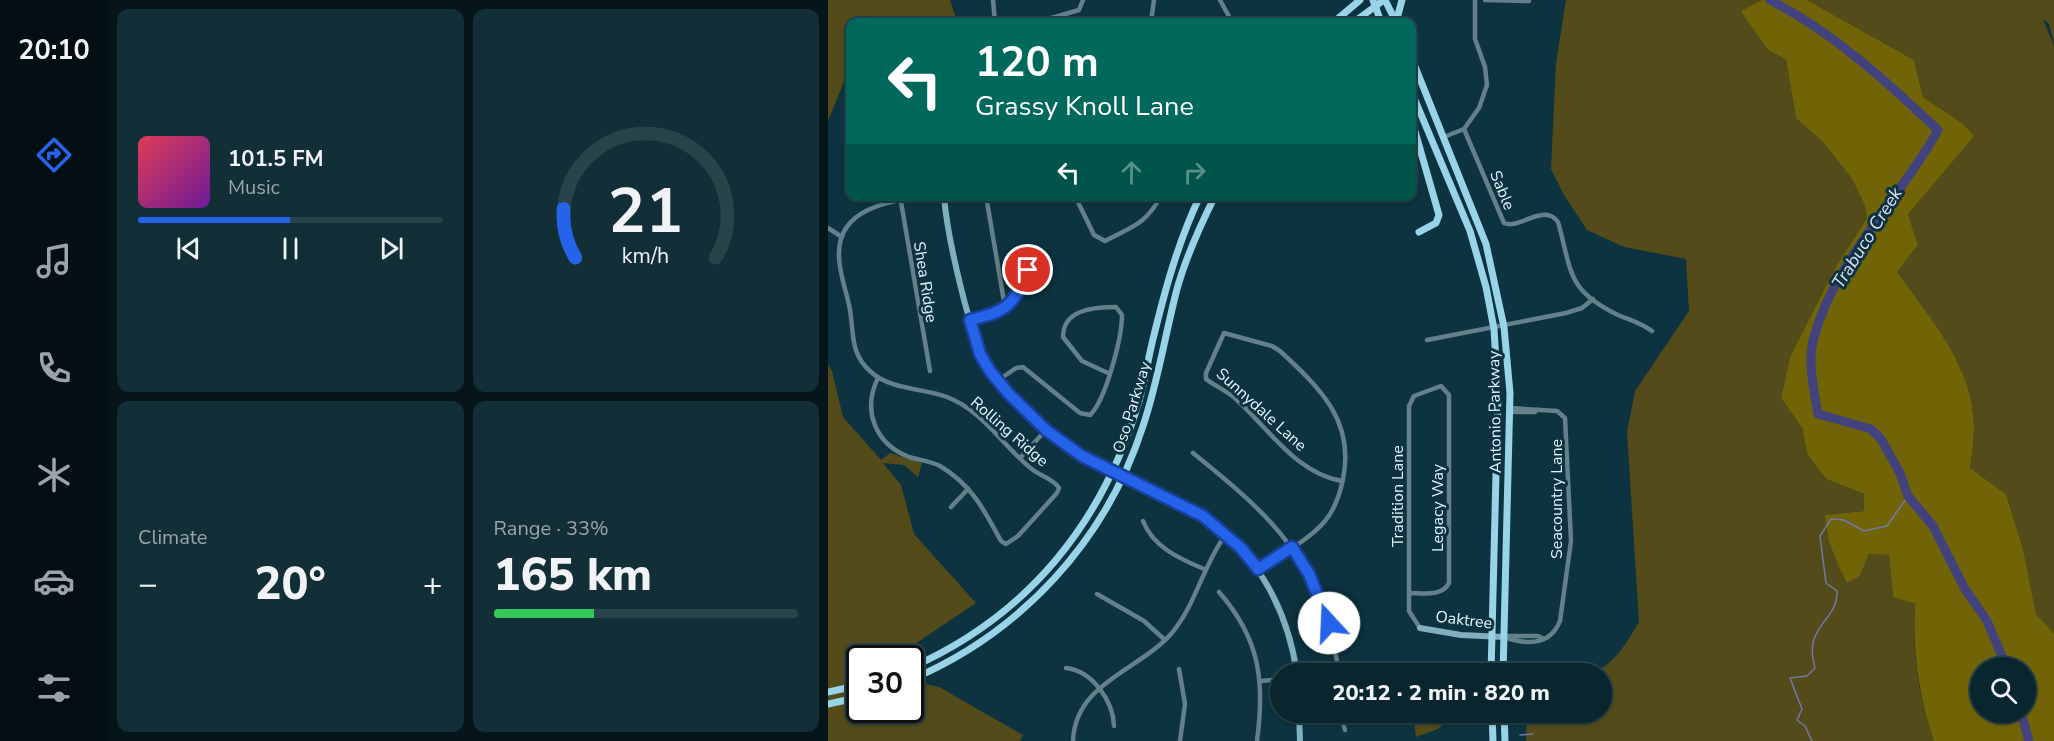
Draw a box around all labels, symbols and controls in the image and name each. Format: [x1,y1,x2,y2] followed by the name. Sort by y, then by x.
[18,32,90,69] text: 20:10
[975,34,1099,91] text: 120 m
[876,42,954,120] icon: left
[975,88,1194,125] text: Grassy Knoll Lane
[33,134,75,176] icon: directions
[228,144,324,174] text: 101.5 FM
[1052,156,1085,189] icon: left
[1115,156,1148,189] icon: ahead
[1178,156,1211,189] icon: right
[1484,167,1520,213] street label: Sable
[608,169,683,254] text: 21
[228,174,280,201] text: Music
[1826,182,1908,293] water label: Trabuco Creek
[172,232,205,265] icon: previous
[274,232,307,265] icon: pause
[375,232,408,265] icon: next
[33,240,75,282] icon: music
[908,240,942,324] street label: Shea Ridge
[622,241,669,271] text: km/h
[1002,244,1053,295] pin
[1011,253,1044,286] icon: arrive
[33,347,75,389] icon: phone
[1483,350,1507,473] street label: Antonio Parkway
[1108,358,1157,456] street label: Oso Parkway
[1211,363,1311,456] street label: Sunnydale Lane
[966,392,1053,472] street label: Rolling Ridge
[1546,439,1568,559] street label: Seacountry Lane
[1387,445,1409,547] street label: Tradition Lane
[33,454,75,496] icon: climate
[1427,463,1449,552] street label: Legacy Way
[494,515,609,542] text: Range · 33%
[138,524,207,551] text: Climate
[494,545,652,606] text: 165 km
[255,554,326,615] text: 20°
[33,560,75,602] icon: car
[138,562,158,607] text: −
[423,562,443,607] text: +
[1297,591,1361,655] position arrow
[1434,606,1493,634] street label: Oaktree
[846,645,924,723] speed limit sign: 30
[1970,657,2036,723] map controls
[1970,657,2036,723] button: search
[33,667,75,709] icon: filters
[1332,678,1550,708] text: 20:12 · 2 min · 820 m

